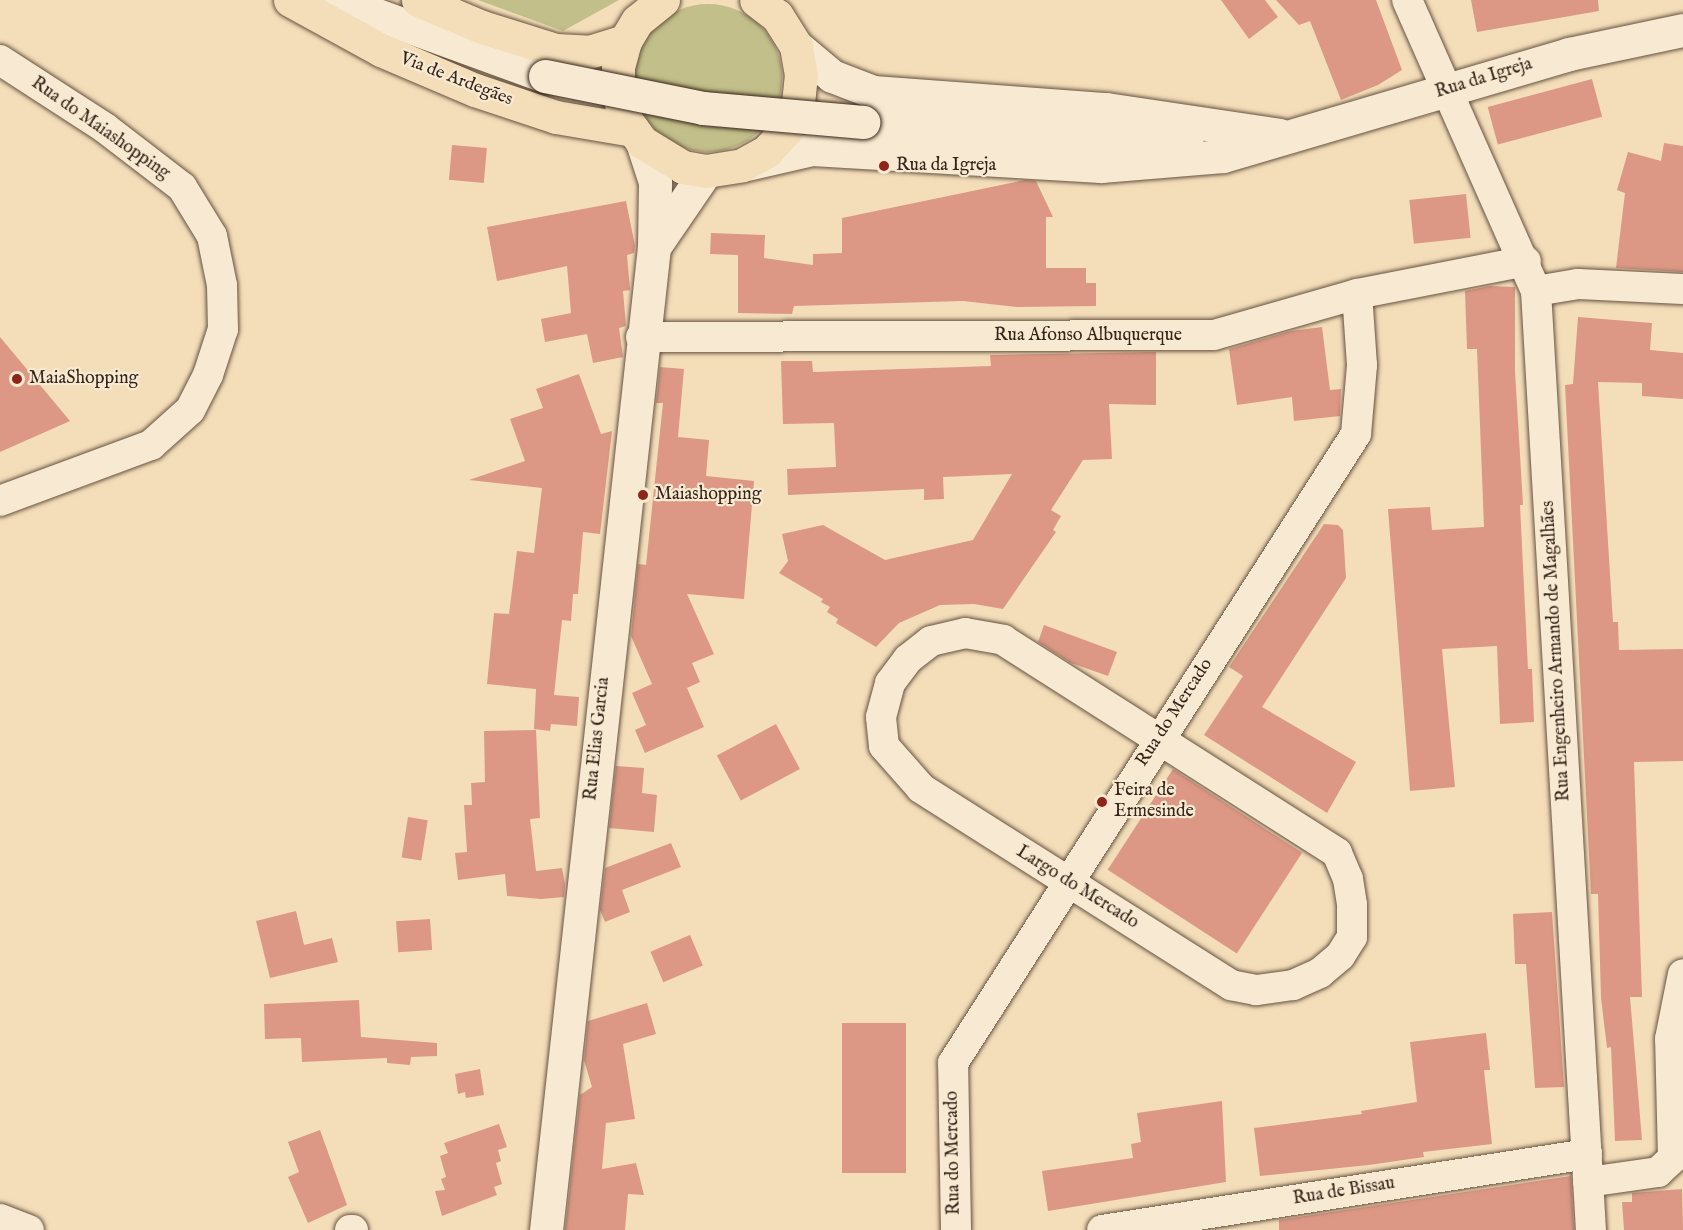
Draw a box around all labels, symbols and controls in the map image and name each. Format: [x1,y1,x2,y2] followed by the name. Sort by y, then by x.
[397,49,515,111] street label: Via de Ardegães
[1433,54,1535,104] street label: Rua da Igreja
[27,73,173,185] street label: Rua do Maiashopping
[896,155,996,177] place label: Rua da Igreja
[877,159,891,173] marker: Rua da Igreja
[994,325,1182,347] street label: Rua Afonso Albuquerque
[29,368,138,390] place label: MaiaShopping
[10,372,24,386] marker: MaiaShopping
[655,484,761,506] place label: Maiashopping
[636,488,650,502] marker: Maiashopping
[1538,500,1576,802] street label: Rua Engenheiro Armando de Magalhães
[1132,655,1218,771] street label: Rua do Mercado
[581,676,615,802] street label: Rua Elias Garcia
[1114,781,1194,824] place label: Feira de Ermesinde
[1095,795,1109,809] marker: Feira de Ermesinde
[1012,842,1142,934] street label: Largo do Mercado
[942,1091,966,1215] street label: Rua do Mercado
[1291,1173,1397,1211] street label: Rua de Bissau

